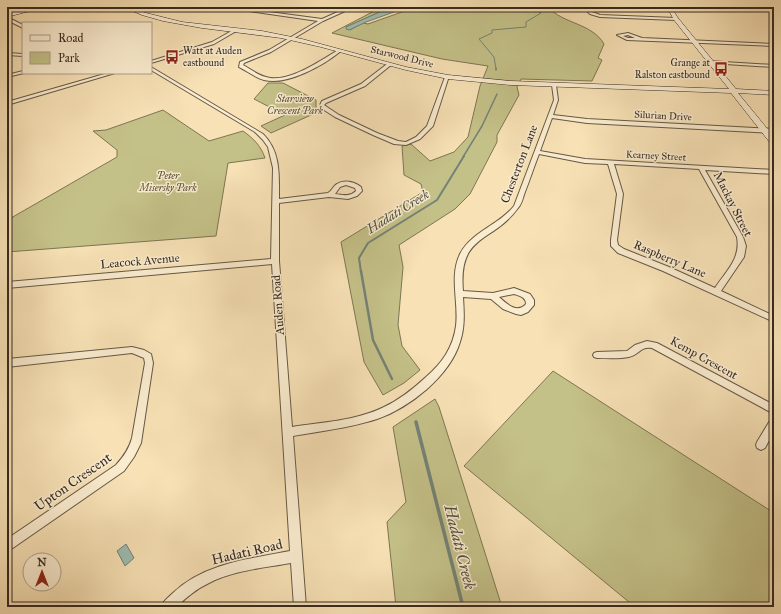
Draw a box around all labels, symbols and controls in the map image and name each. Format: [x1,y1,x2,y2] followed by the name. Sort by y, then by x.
[22,22,152,74] legend
[58,31,84,45] text: Road
[369,43,435,71] street label: Starwood Drive
[183,45,243,69] place label: Watt at Auden eastbound
[164,49,180,65] bus stop icon: Watt at Auden eastbound
[58,51,80,65] text: Park
[635,57,710,81] place label: Grange at Ralston eastbound
[713,61,729,77] bus stop icon: Grange at Ralston eastbound
[267,93,324,117] park label: Starview Crescent Park
[634,108,692,124] street label: Silurian Drive
[498,123,540,205] street label: Chesterton Lane
[626,148,687,164] street label: Kearney Street
[711,169,756,239] street label: Mackay Street
[138,170,197,194] park label: Peter Misersky Park
[363,186,432,238] water label: Hadati Creek
[632,237,708,281] street label: Raspberry Lane
[100,251,180,271] street label: Leacock Avenue
[269,275,287,336] street label: Auden Road
[668,334,741,383] street label: Kemp Crescent
[31,449,115,515] street label: Upton Crescent
[440,502,480,591] water label: Hadati Creek
[210,536,284,568] street label: Hadati Road
[22,552,62,592] north arrow
[37,556,47,569] text: N

